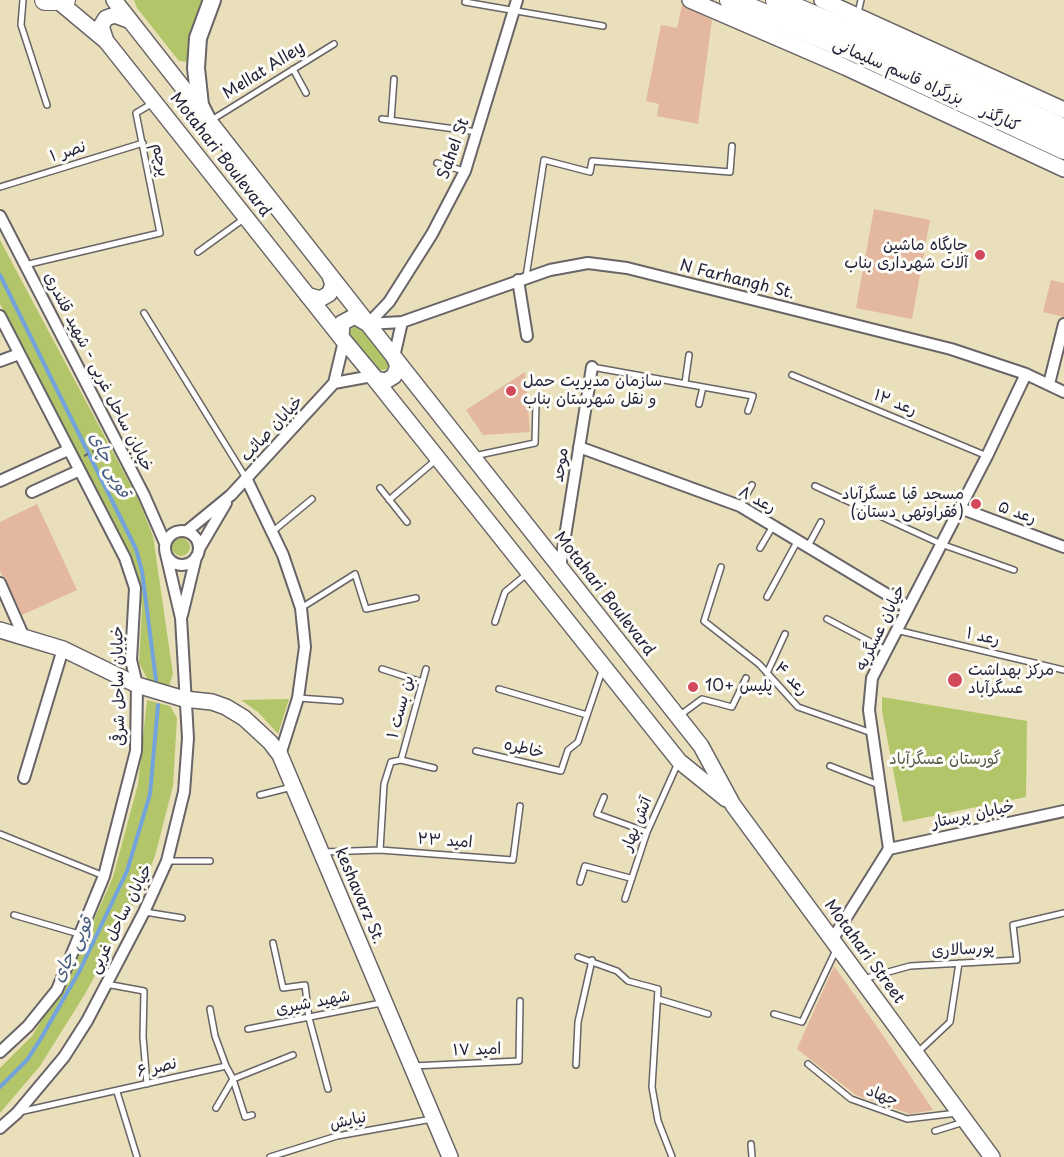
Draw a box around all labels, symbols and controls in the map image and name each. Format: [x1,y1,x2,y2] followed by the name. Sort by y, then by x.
[830,35,966,109] street label: بزرگراه قاسم سلیمانی
[220,38,308,104] street label: Mellat Alley
[166,89,274,221] street label: Motahari Boulevard
[977,102,1023,136] street label: کنارگذر
[434,116,474,182] street label: Sahel St
[48,137,88,167] street label: نصر ۱
[147,142,173,178] street label: پرچم
[844,236,968,274] place label: جایگاه ماشین آلات شهرداری بناب
[973,248,987,262] marker: جایگاه ماشین آلات شهرداری بناب
[677,256,797,304] street label: N Farhangh St.
[39,269,157,475] street label: خیابان ساحل غربی - شهید قلندری
[523,372,662,410] place label: سازمان مدیریت حمل و نقل شهرستان بناب
[504,384,518,398] marker: سازمان مدیریت حمل و نقل شهرستان بناب
[871,386,919,420] street label: رعد ۱۲
[237,392,307,466] street label: خیابان صائب
[84,429,134,501] water label: قوبی چای
[549,446,573,484] street label: موحد
[735,482,779,518] street label: رعد ۸
[842,485,964,523] place label: مسجد قبا عسگرآباد (فقراوتهی دستان)
[969,497,983,511] marker: مسجد قبا عسگرآباد (فقراوتهی دستان)
[995,497,1039,529] street label: رعد ۵
[550,528,658,660] street label: Motahari Boulevard
[852,582,910,674] street label: خیابان عسگریه
[964,624,1002,650] street label: رعد ۱
[108,626,130,746] street label: خیابان ساحل شرقی
[770,658,812,700] street label: رعد ۴
[968,661,1054,699] place label: مرکز بهداشت عسگرآباد
[946,671,964,689] marker: مرکز بهداشت عسگرآباد
[383,673,419,741] street label: بن بست ۱
[705,677,772,697] place label: پلیس +10
[686,680,700,694] marker: پلیس +10
[502,735,546,763] street label: خاطره
[889,750,1001,770] park label: گورستان عسگرآباد
[618,794,656,854] street label: آتش بهار
[930,797,1016,833] street label: خیابان پرستار
[417,829,473,853] street label: امید ۲۳
[330,845,388,947] street label: keshavarz St.
[85,861,157,977] street label: خیابان ساحل غربی
[820,896,908,1008] street label: Motahari Street
[47,914,99,986] water label: قوبی چای
[931,939,995,961] street label: پورسالاری
[274,986,352,1020] street label: شهید شیری
[452,1040,502,1060] street label: امید ۱۷
[135,1054,179,1082] street label: نصر ۶
[863,1081,901,1111] street label: جهاد
[328,1108,368,1134] street label: نیایش

